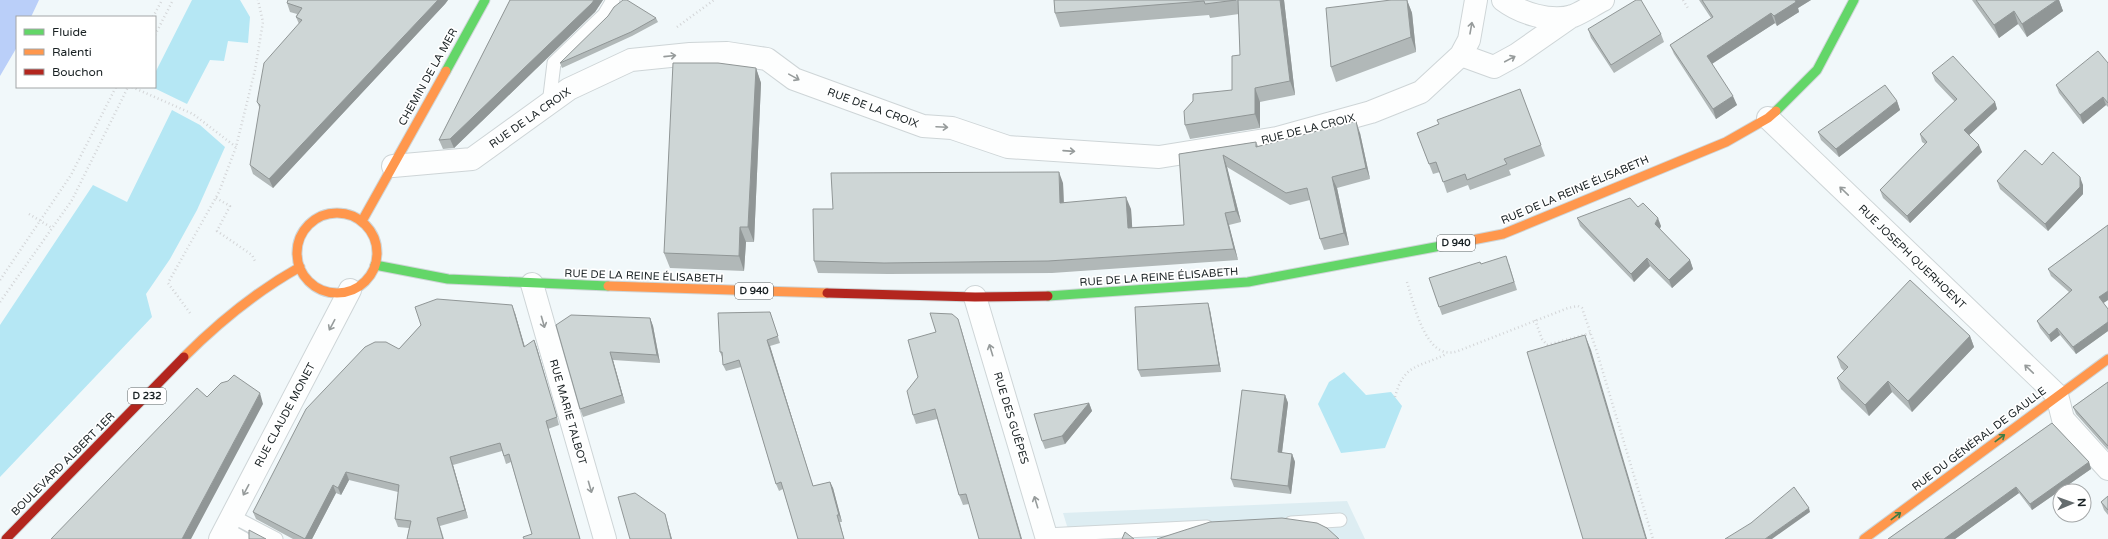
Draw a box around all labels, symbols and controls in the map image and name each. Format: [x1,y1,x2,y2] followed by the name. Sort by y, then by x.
[16,16,156,88] legend
[1467,22,1475,35] one-way arrow
[52,25,87,39] text: Fluide
[396,26,460,128] street label: CHEMIN DE LA MER
[52,45,92,59] text: Ralenti
[663,52,676,60] one-way arrow
[1503,54,1515,62] one-way arrow
[52,65,103,79] text: Bouchon
[787,74,799,82] one-way arrow
[487,85,573,151] street label: RUE DE LA CROIX
[826,85,920,131] street label: RUE DE LA CROIX
[1260,111,1356,147] street label: RUE DE LA CROIX
[935,124,948,131] one-way arrow
[1062,148,1075,155] one-way arrow
[1499,152,1651,227] street label: RUE DE LA REINE ÉLISABETH
[1839,186,1849,196] one-way arrow
[1856,202,1969,312] street label: RUE JOSEPH QUERHOENT
[1437,235,1475,251] road number: D 940
[1079,264,1239,289] street label: RUE DE LA REINE ÉLISABETH
[564,266,724,285] street label: RUE DE LA REINE ÉLISABETH
[735,283,773,299] road number: D 940
[539,315,547,328] one-way arrow
[328,319,335,331] one-way arrow
[987,344,994,357] one-way arrow
[547,358,589,467] street label: RUE MARIE TALBOT
[252,360,318,469] street label: RUE CLAUDE MONET
[2024,364,2034,373] one-way arrow
[991,370,1031,466] street label: RUE DES GUÊPES
[1909,384,2049,494] street label: RUE DU GÉNÉRAL DE GAULLE
[128,388,166,404] road number: D 232
[9,409,118,518] street label: BOULEVARD ALBERT 1ER
[1994,434,2005,442] one-way arrow
[587,480,594,493] one-way arrow
[242,483,249,495] one-way arrow
[2052,483,2092,523] north arrow
[1032,495,1039,508] one-way arrow
[2075,498,2088,507] text: N
[1890,511,1901,520] one-way arrow

